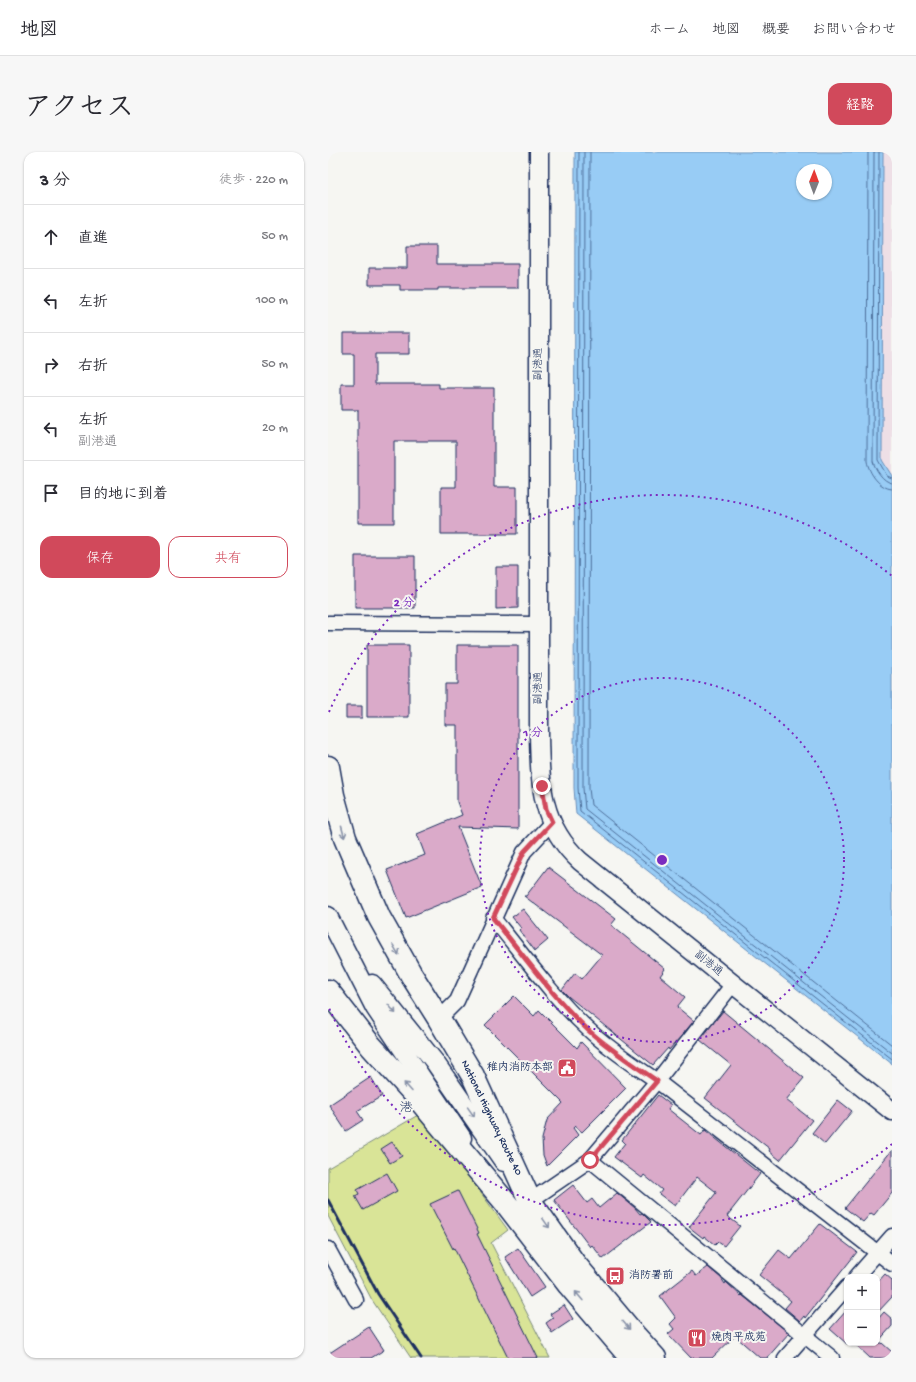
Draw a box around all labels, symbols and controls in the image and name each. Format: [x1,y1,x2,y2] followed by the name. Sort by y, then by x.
[20,20,58,43] text: 地図
[649,22,690,39] text: ホーム
[712,22,740,39] text: 地図
[762,22,790,39] text: 概要
[812,22,896,39] text: お問い合わせ
[828,83,892,125] button: 経路
[24,93,134,126] text: アクセス
[796,164,832,200] north arrow
[40,172,70,192] text: 3 分
[219,173,288,188] text: 徒歩 · 220 m
[40,226,62,248] icon: ahead
[261,229,288,244] text: 50 m
[78,230,108,248] text: 直進
[40,290,62,312] icon: left
[256,293,288,308] text: 100 m
[78,294,108,312] text: 左折
[532,348,545,381] street label: 副港通
[40,354,62,376] icon: right
[261,357,288,372] text: 50 m
[78,358,108,376] text: 右折
[78,412,108,430] text: 左折
[40,418,62,440] icon: left
[262,421,288,436] text: 20 m
[78,435,117,450] text: 副港通
[40,482,62,504] icon: arrive
[78,486,168,504] text: 目的地に到着
[40,536,160,578] button: 保存
[168,536,288,578] button: 共有
[394,596,414,611] text: 2 分
[532,672,545,705] street label: 副港通
[522,726,543,741] text: 1 分
[533,777,551,795] route end
[340,825,347,838] one-way arrow
[655,853,669,867] centre of rings
[393,944,401,956] one-way arrow
[691,948,725,979] street label: 副港通
[388,1003,397,1014] one-way arrow
[556,1057,578,1079] public building icon: 稚内消防本部
[458,1058,524,1178] street label: National Highway Route 40
[487,1061,553,1074] place label: 稚内消防本部
[403,1082,413,1092] one-way arrow
[399,1100,413,1116] district label: 港
[467,1106,475,1117] one-way arrow
[581,1151,599,1169] route start
[542,1218,550,1229] one-way arrow
[604,1265,626,1287] bus stop icon: 消防署前
[629,1269,673,1282] place label: 消防署前
[844,1274,880,1346] map controls
[844,1274,880,1310] button: +
[574,1291,583,1302] one-way arrow
[844,1310,880,1346] button: −
[622,1320,631,1331] one-way arrow
[686,1327,708,1349] restaurant icon: 焼肉平成苑
[711,1331,766,1344] place label: 焼肉平成苑

